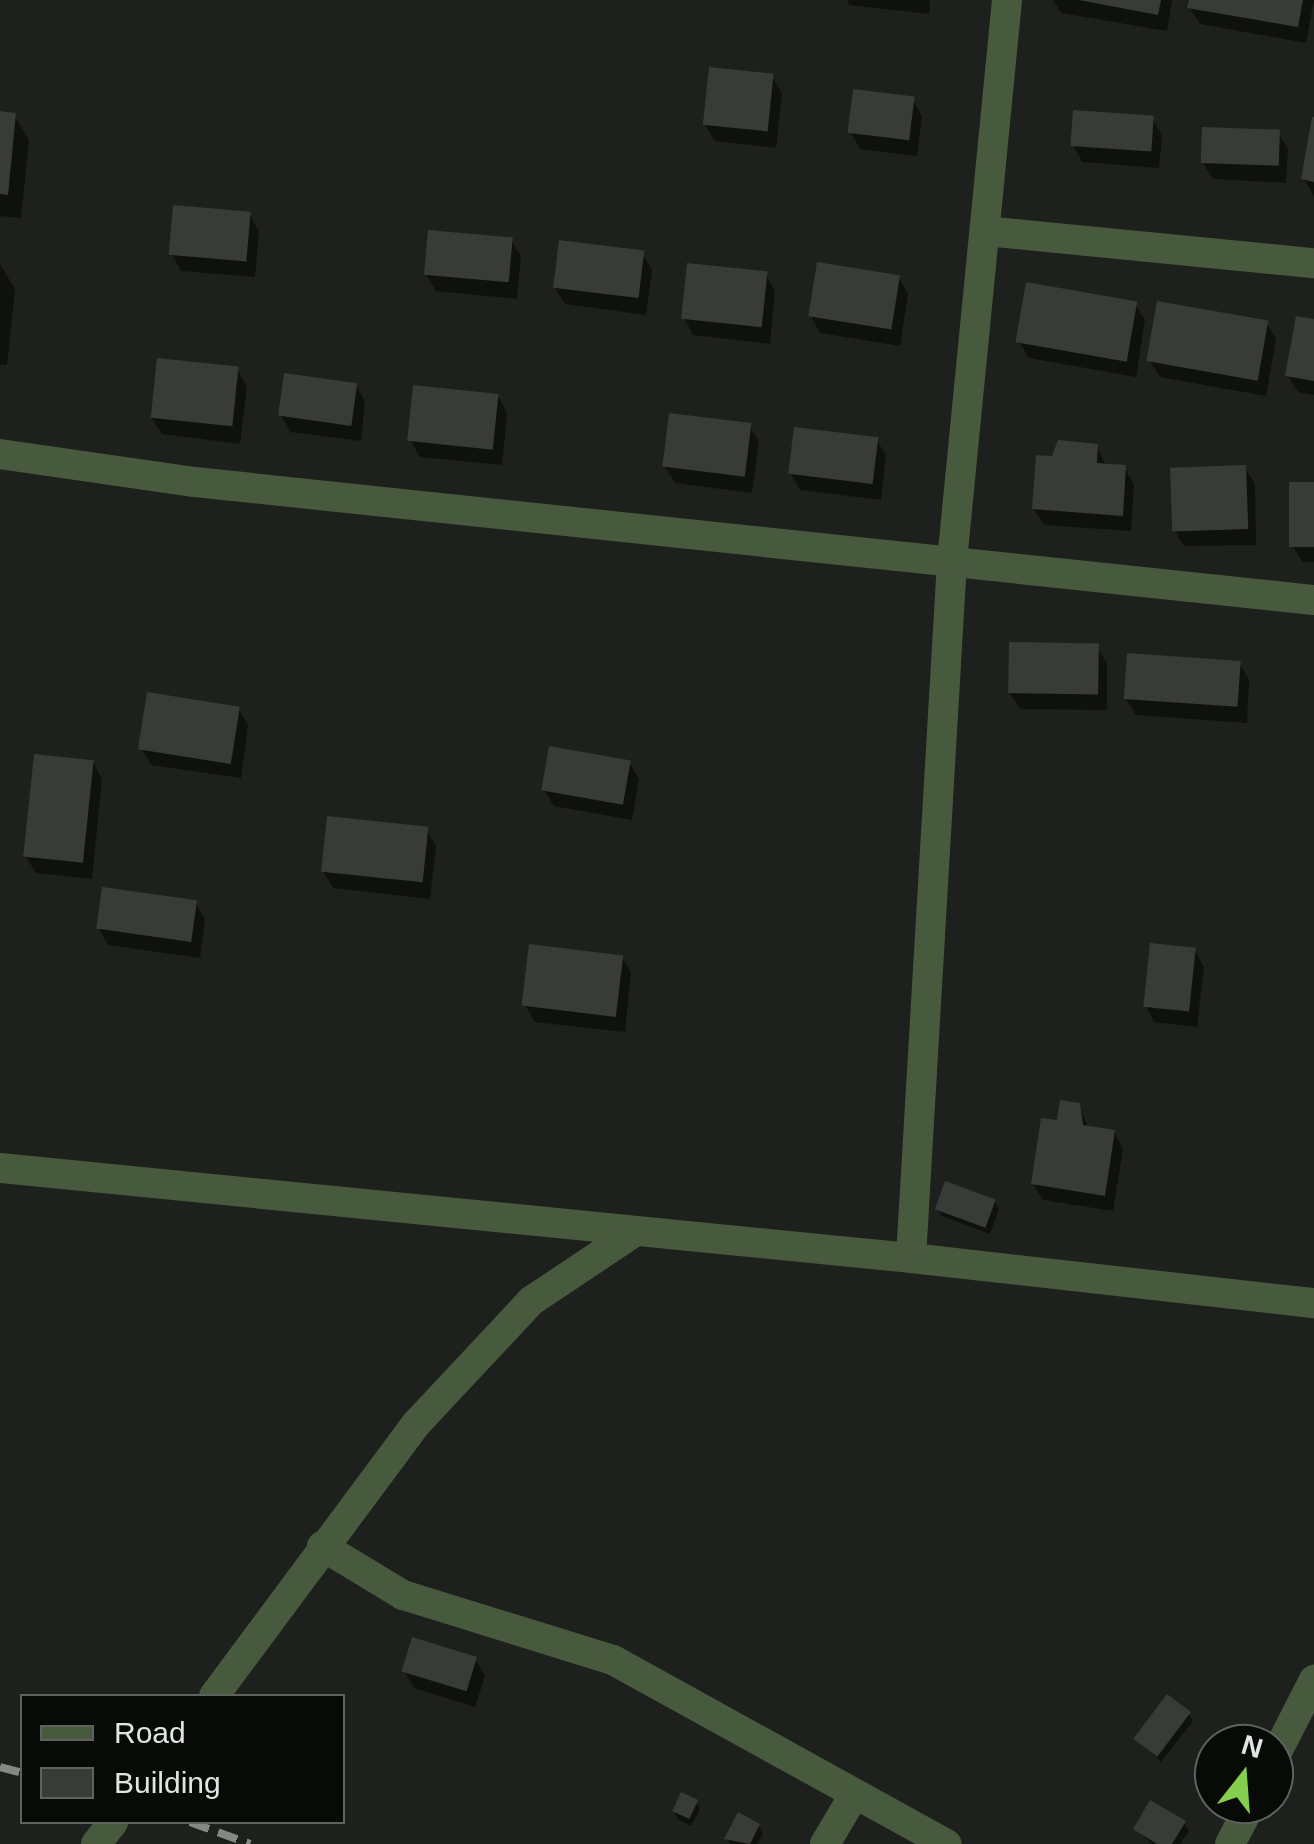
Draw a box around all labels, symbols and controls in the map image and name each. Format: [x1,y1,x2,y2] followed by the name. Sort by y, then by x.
[20,1694,345,1824] legend
[114,1716,186,1749] text: Road
[1194,1724,1294,1824] north arrow
[1238,1729,1267,1765] text: N
[114,1766,221,1799] text: Building

